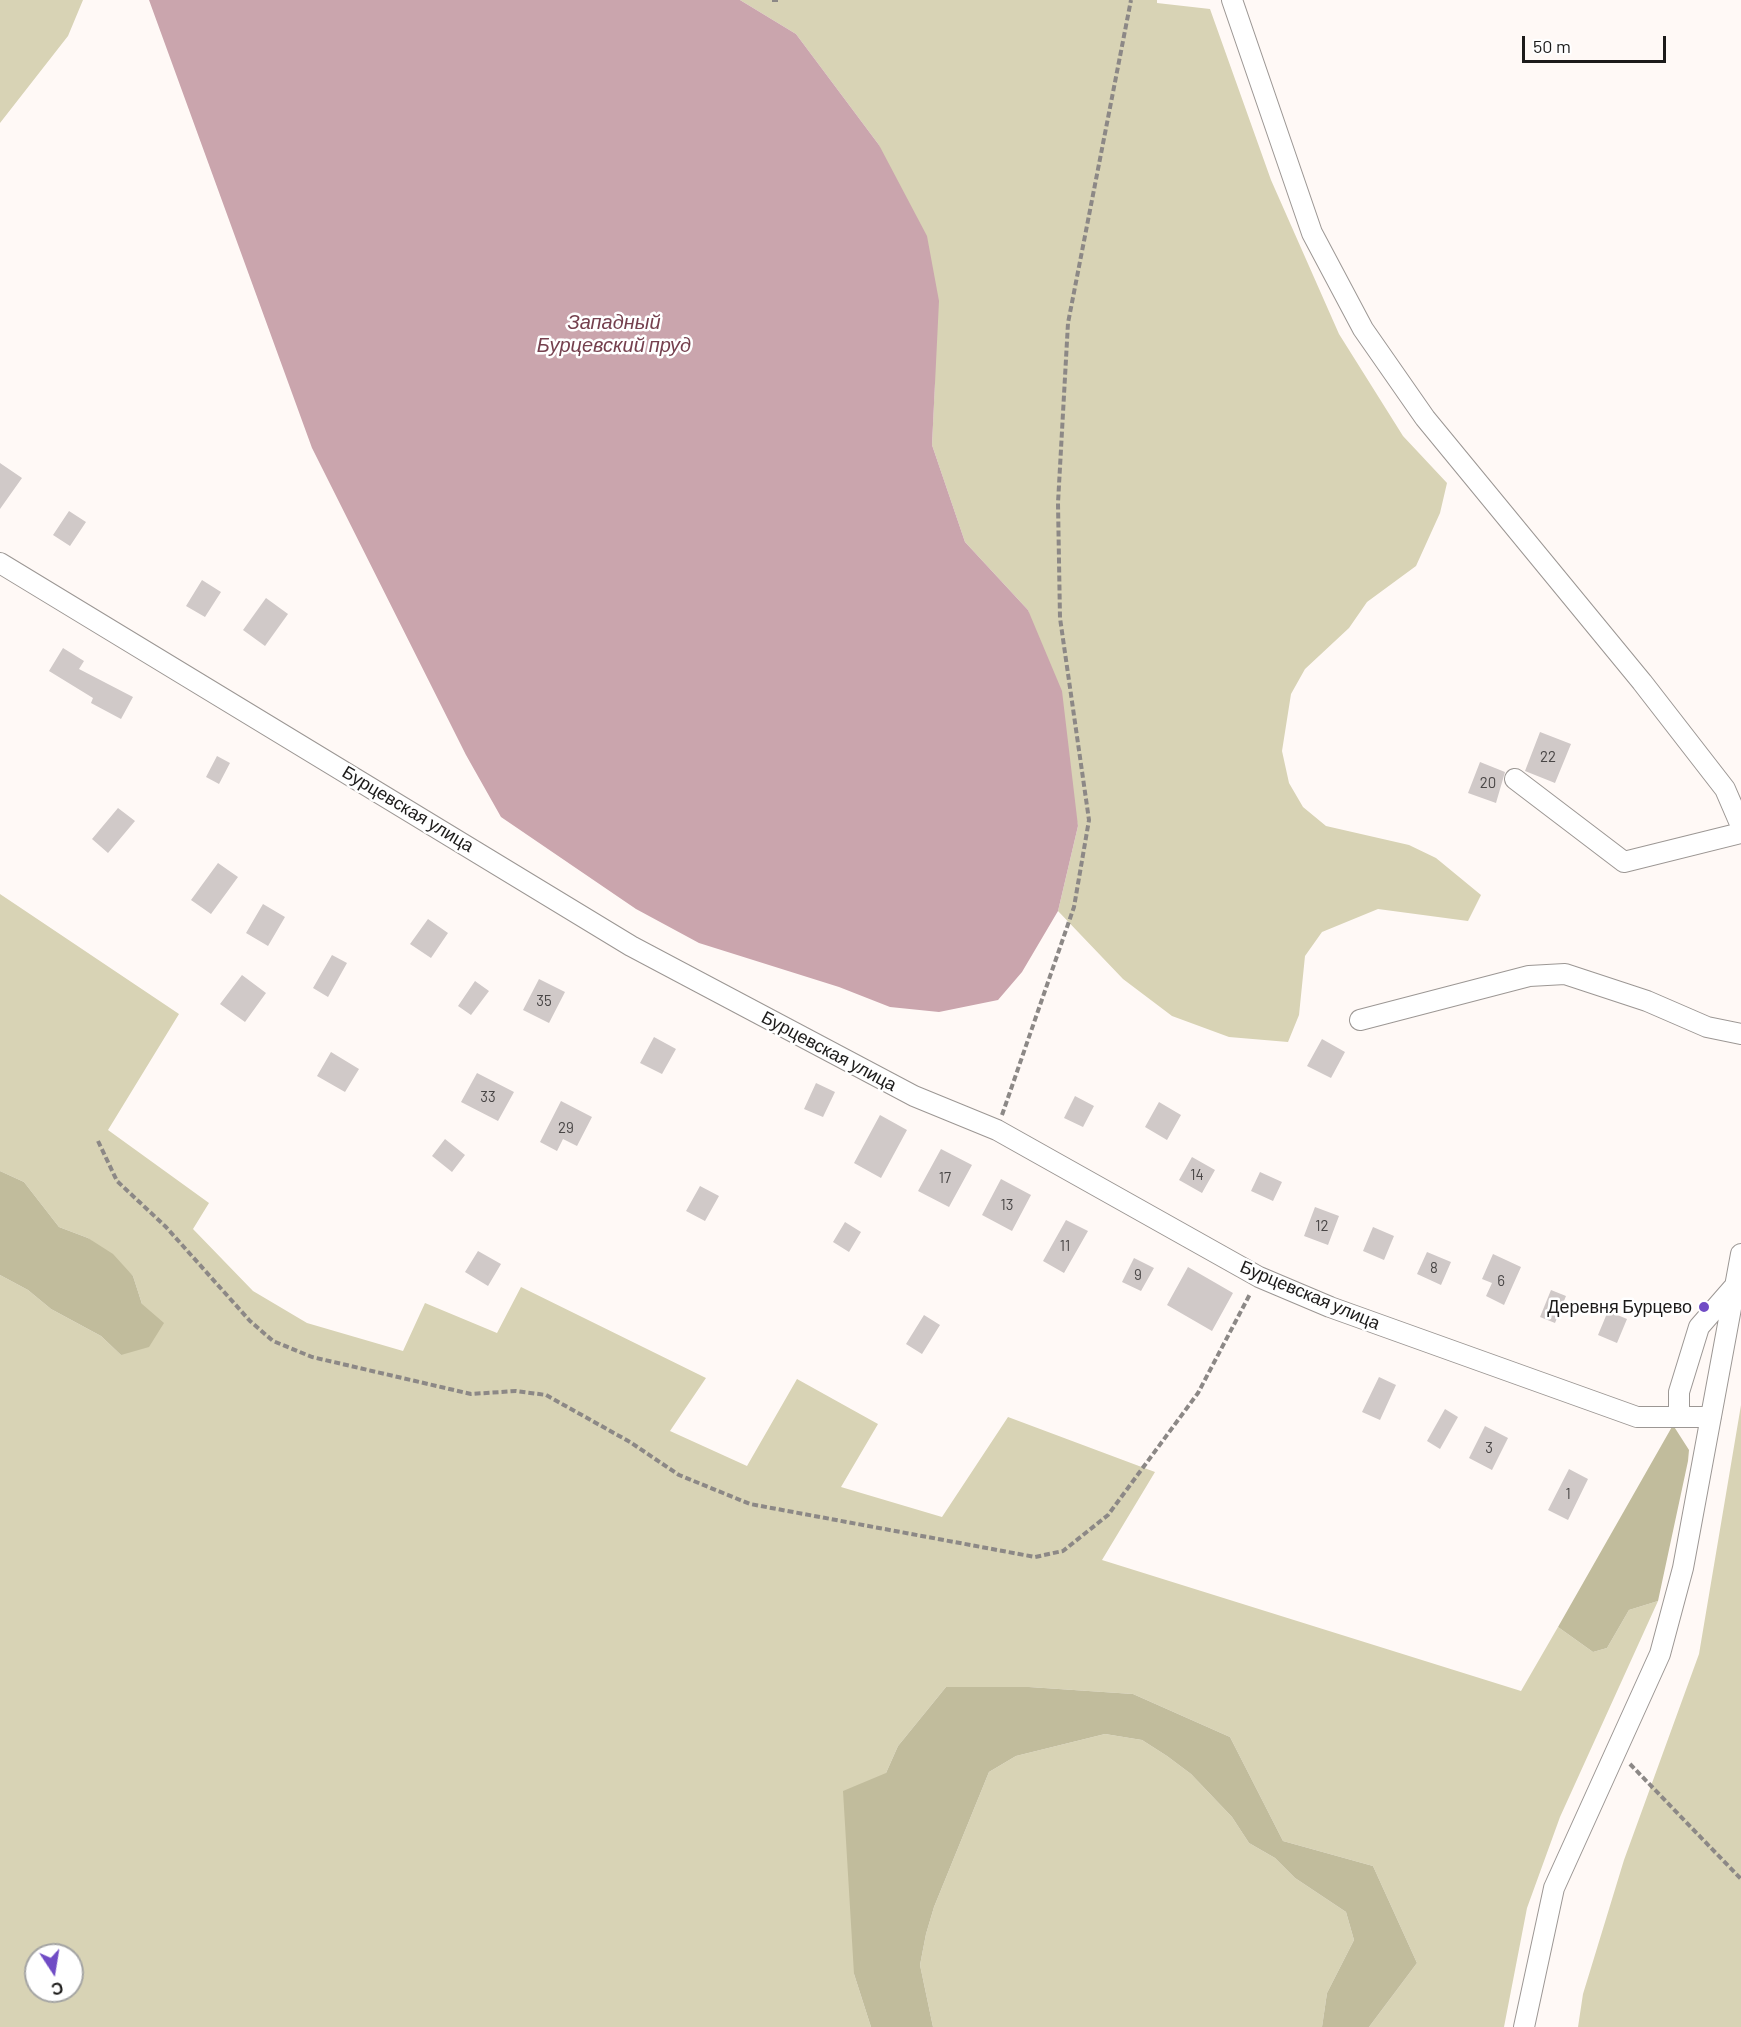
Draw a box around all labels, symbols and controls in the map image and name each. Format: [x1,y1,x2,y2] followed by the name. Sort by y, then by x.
[1525,24,1669,62] scale bar
[1533,35,1571,57] text: 50 m
[537,310,691,357] water label: Западный Бурцевский пруд
[1540,748,1556,766] house number: 22
[338,761,478,857] street label: Бурцевская улица
[1480,774,1496,792] house number: 20
[536,992,552,1010] house number: 35
[758,1006,900,1096] street label: Бурцевская улица
[480,1088,496,1106] house number: 33
[558,1119,574,1137] house number: 29
[1190,1166,1204,1184] house number: 14
[939,1169,951,1187] house number: 17
[1001,1196,1013,1214] house number: 13
[1315,1217,1329,1235] house number: 12
[1060,1237,1070,1255] house number: 11
[1237,1256,1383,1334] street label: Бурцевская улица
[1430,1259,1438,1277] house number: 8
[1134,1266,1142,1284] house number: 9
[1497,1272,1505,1290] house number: 6
[1547,1296,1692,1318] place label: Деревня Бурцево
[1697,1300,1711,1314] marker: Деревня Бурцево
[1485,1439,1493,1457] house number: 3
[1565,1485,1571,1503] house number: 1
[24,1943,84,2003] north arrow
[50,1979,65,2000] text: С

